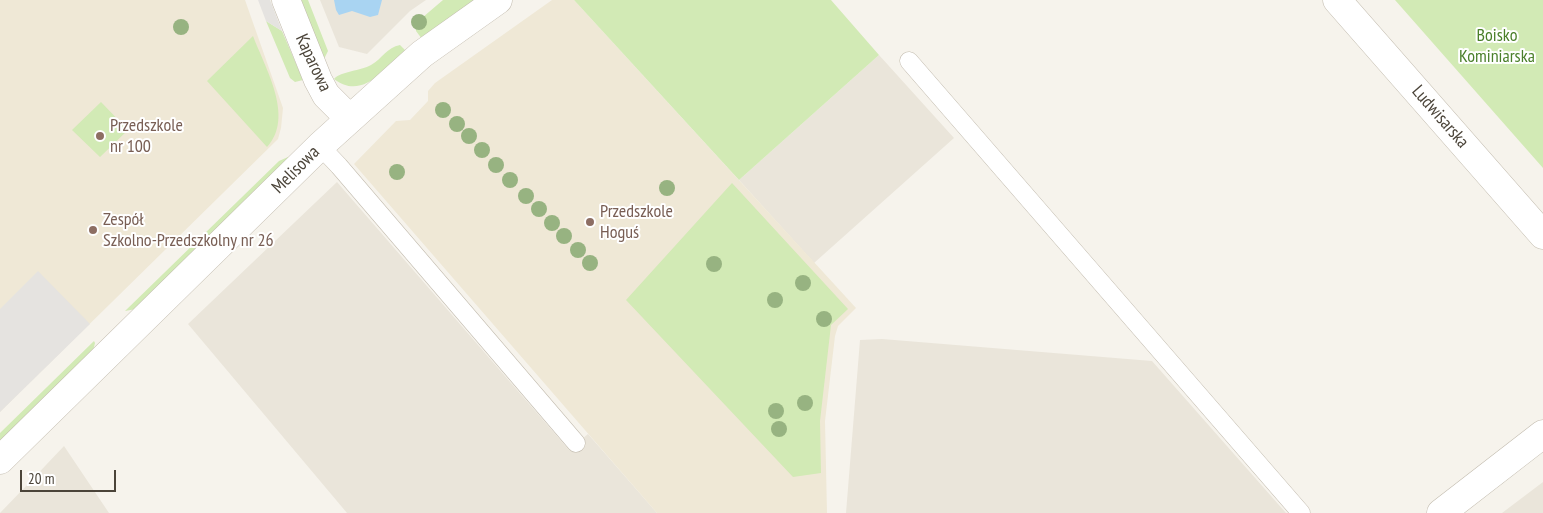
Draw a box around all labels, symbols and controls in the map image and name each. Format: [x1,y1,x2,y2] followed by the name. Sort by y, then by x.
[1459,25,1535,68] park label: Boisko Kominiarska
[290,31,336,95] street label: Kaparowa
[1407,81,1473,153] street label: Ludwisarska
[110,115,183,158] place label: Przedszkole nr 100
[94,130,106,142] marker: Przedszkole nr 100
[268,142,324,198] street label: Melisowa
[600,201,673,243] place label: Przedszkole Hoguś
[103,209,274,252] place label: Zespół Szkolno-Przedszkolny nr 26
[584,216,596,228] marker: Przedszkole Hoguś
[87,224,99,236] marker: Zespół Szkolno-Przedszkolny nr 26
[22,460,119,492] scale bar
[28,469,54,488] text: 20 m

